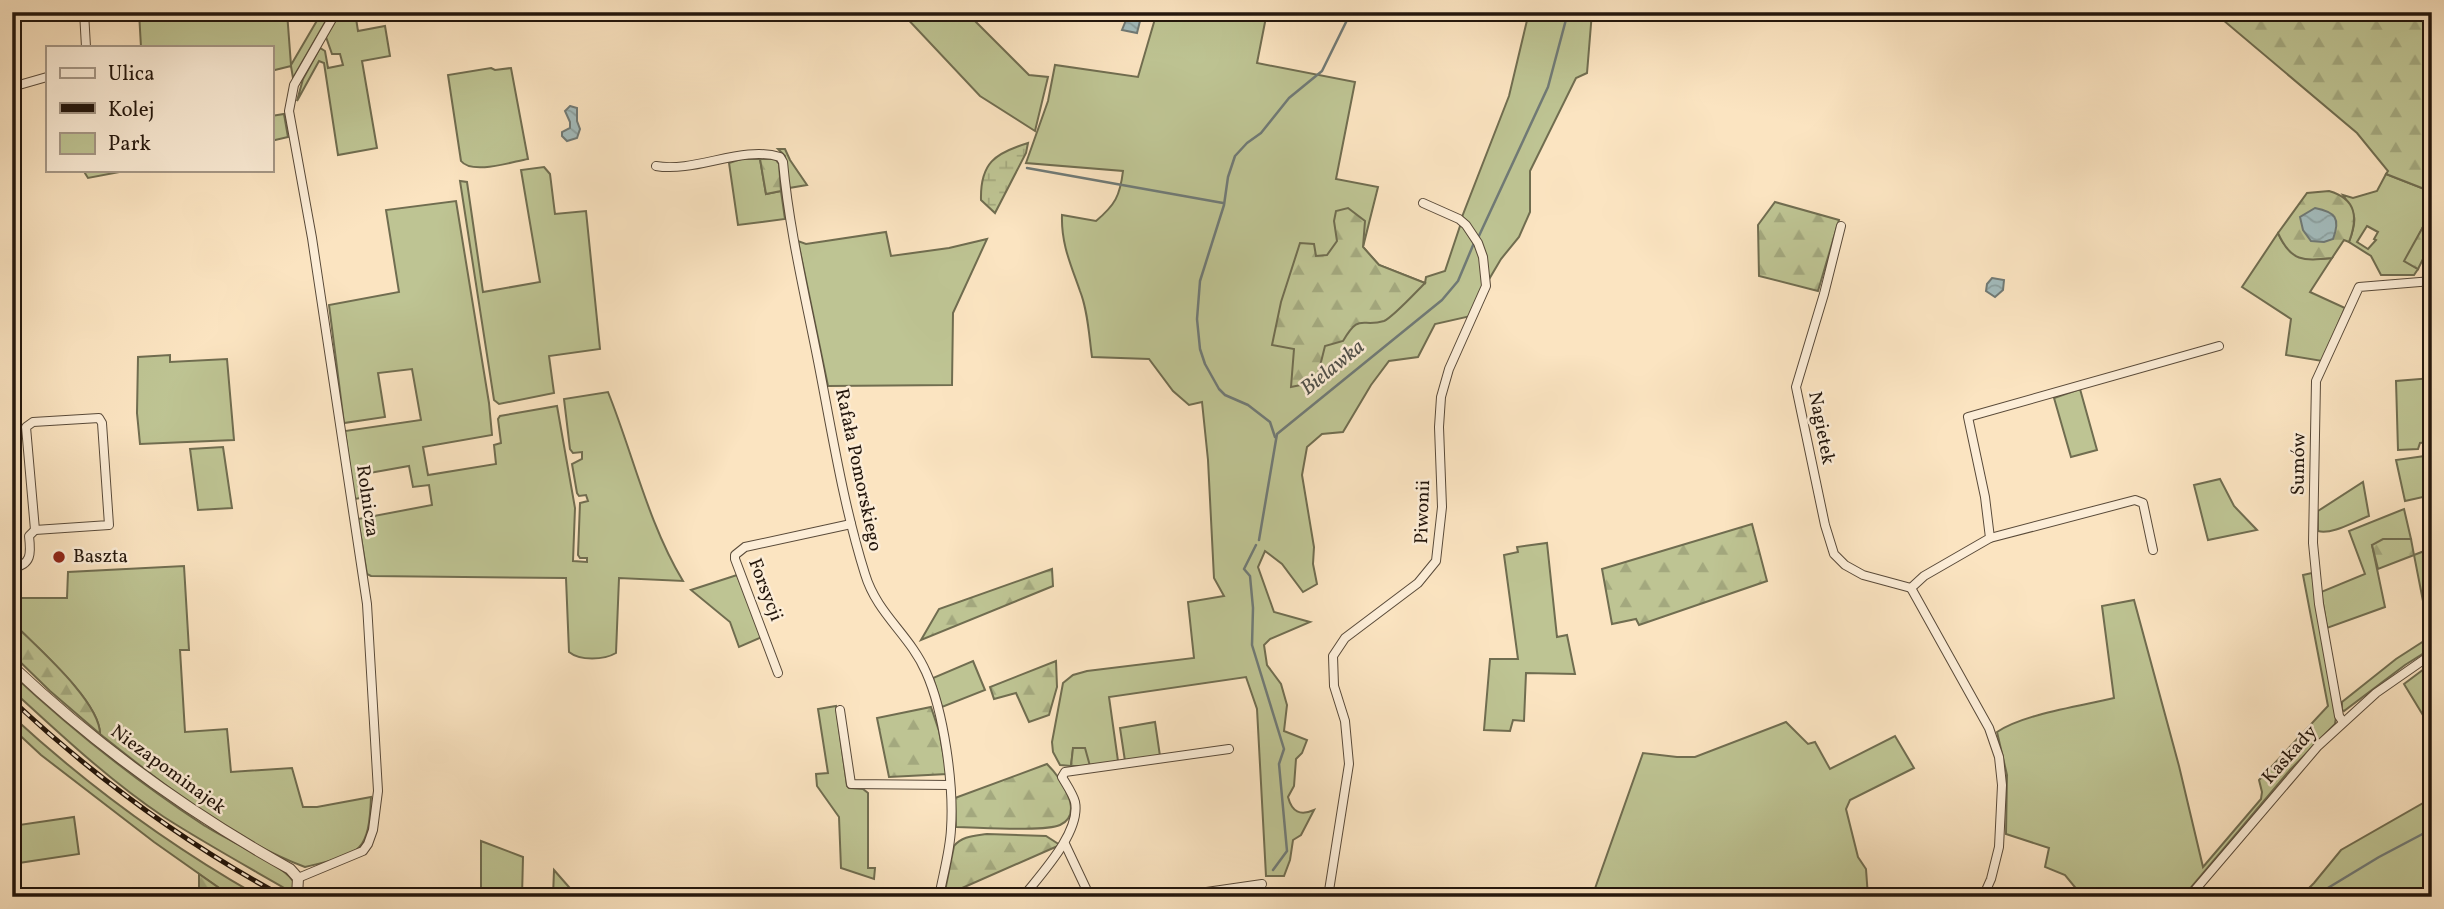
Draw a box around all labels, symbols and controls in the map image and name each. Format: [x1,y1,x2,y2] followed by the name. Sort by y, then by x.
[46,46,273,172] legend
[108,60,155,89] text: Ulica
[108,96,155,125] text: Kolej
[108,130,151,159] text: Park
[1295,333,1371,403] water label: Bielawka
[828,386,888,554] street label: Rafała Pomorskiego
[1801,389,1841,467] street label: Nagietek
[2285,432,2313,496] street label: Sumów
[349,463,385,539] street label: Rolnicza
[1409,479,1437,545] street label: Piwonii
[73,544,128,570] place label: Baszta
[51,549,67,565] marker: Baszta
[741,555,789,625] street label: Forsycji
[105,719,231,821] street label: Niezapominajek
[2256,720,2324,790] street label: Kaskady

